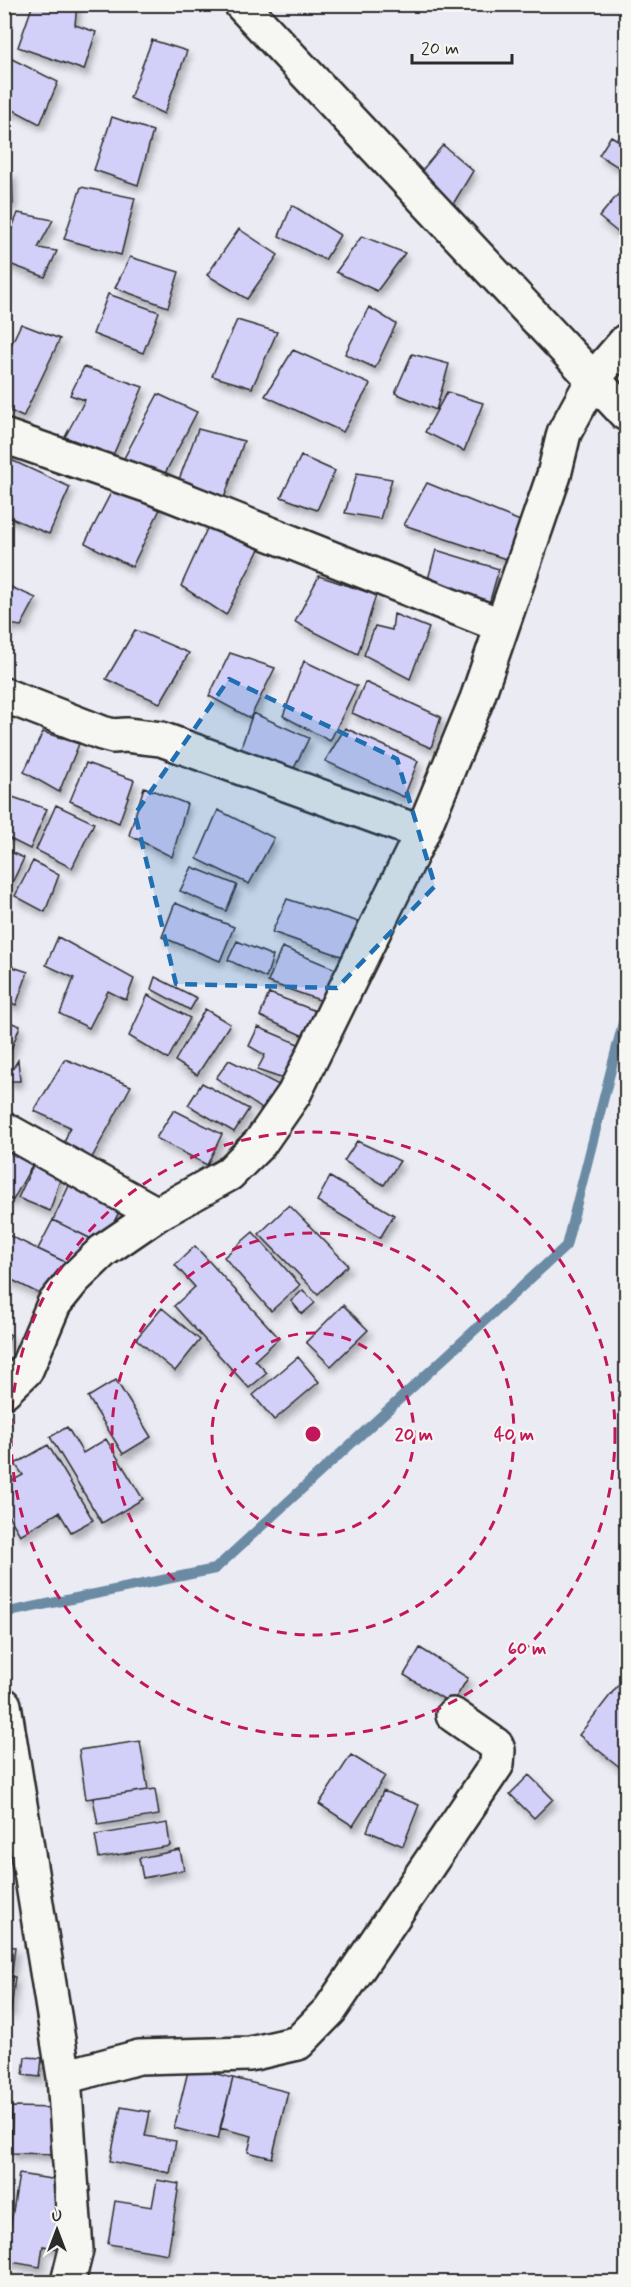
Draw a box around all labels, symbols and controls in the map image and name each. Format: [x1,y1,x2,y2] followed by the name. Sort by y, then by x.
[412,27,512,65] scale bar
[421,37,459,61] text: 20 m
[395,1423,433,1447] text: 20 m
[494,1423,534,1447] text: 40 m
[303,1424,323,1444] centre of rings
[508,1637,546,1661] text: 60 m
[27,2200,87,2260] north arrow
[52,2206,62,2227] text: U

